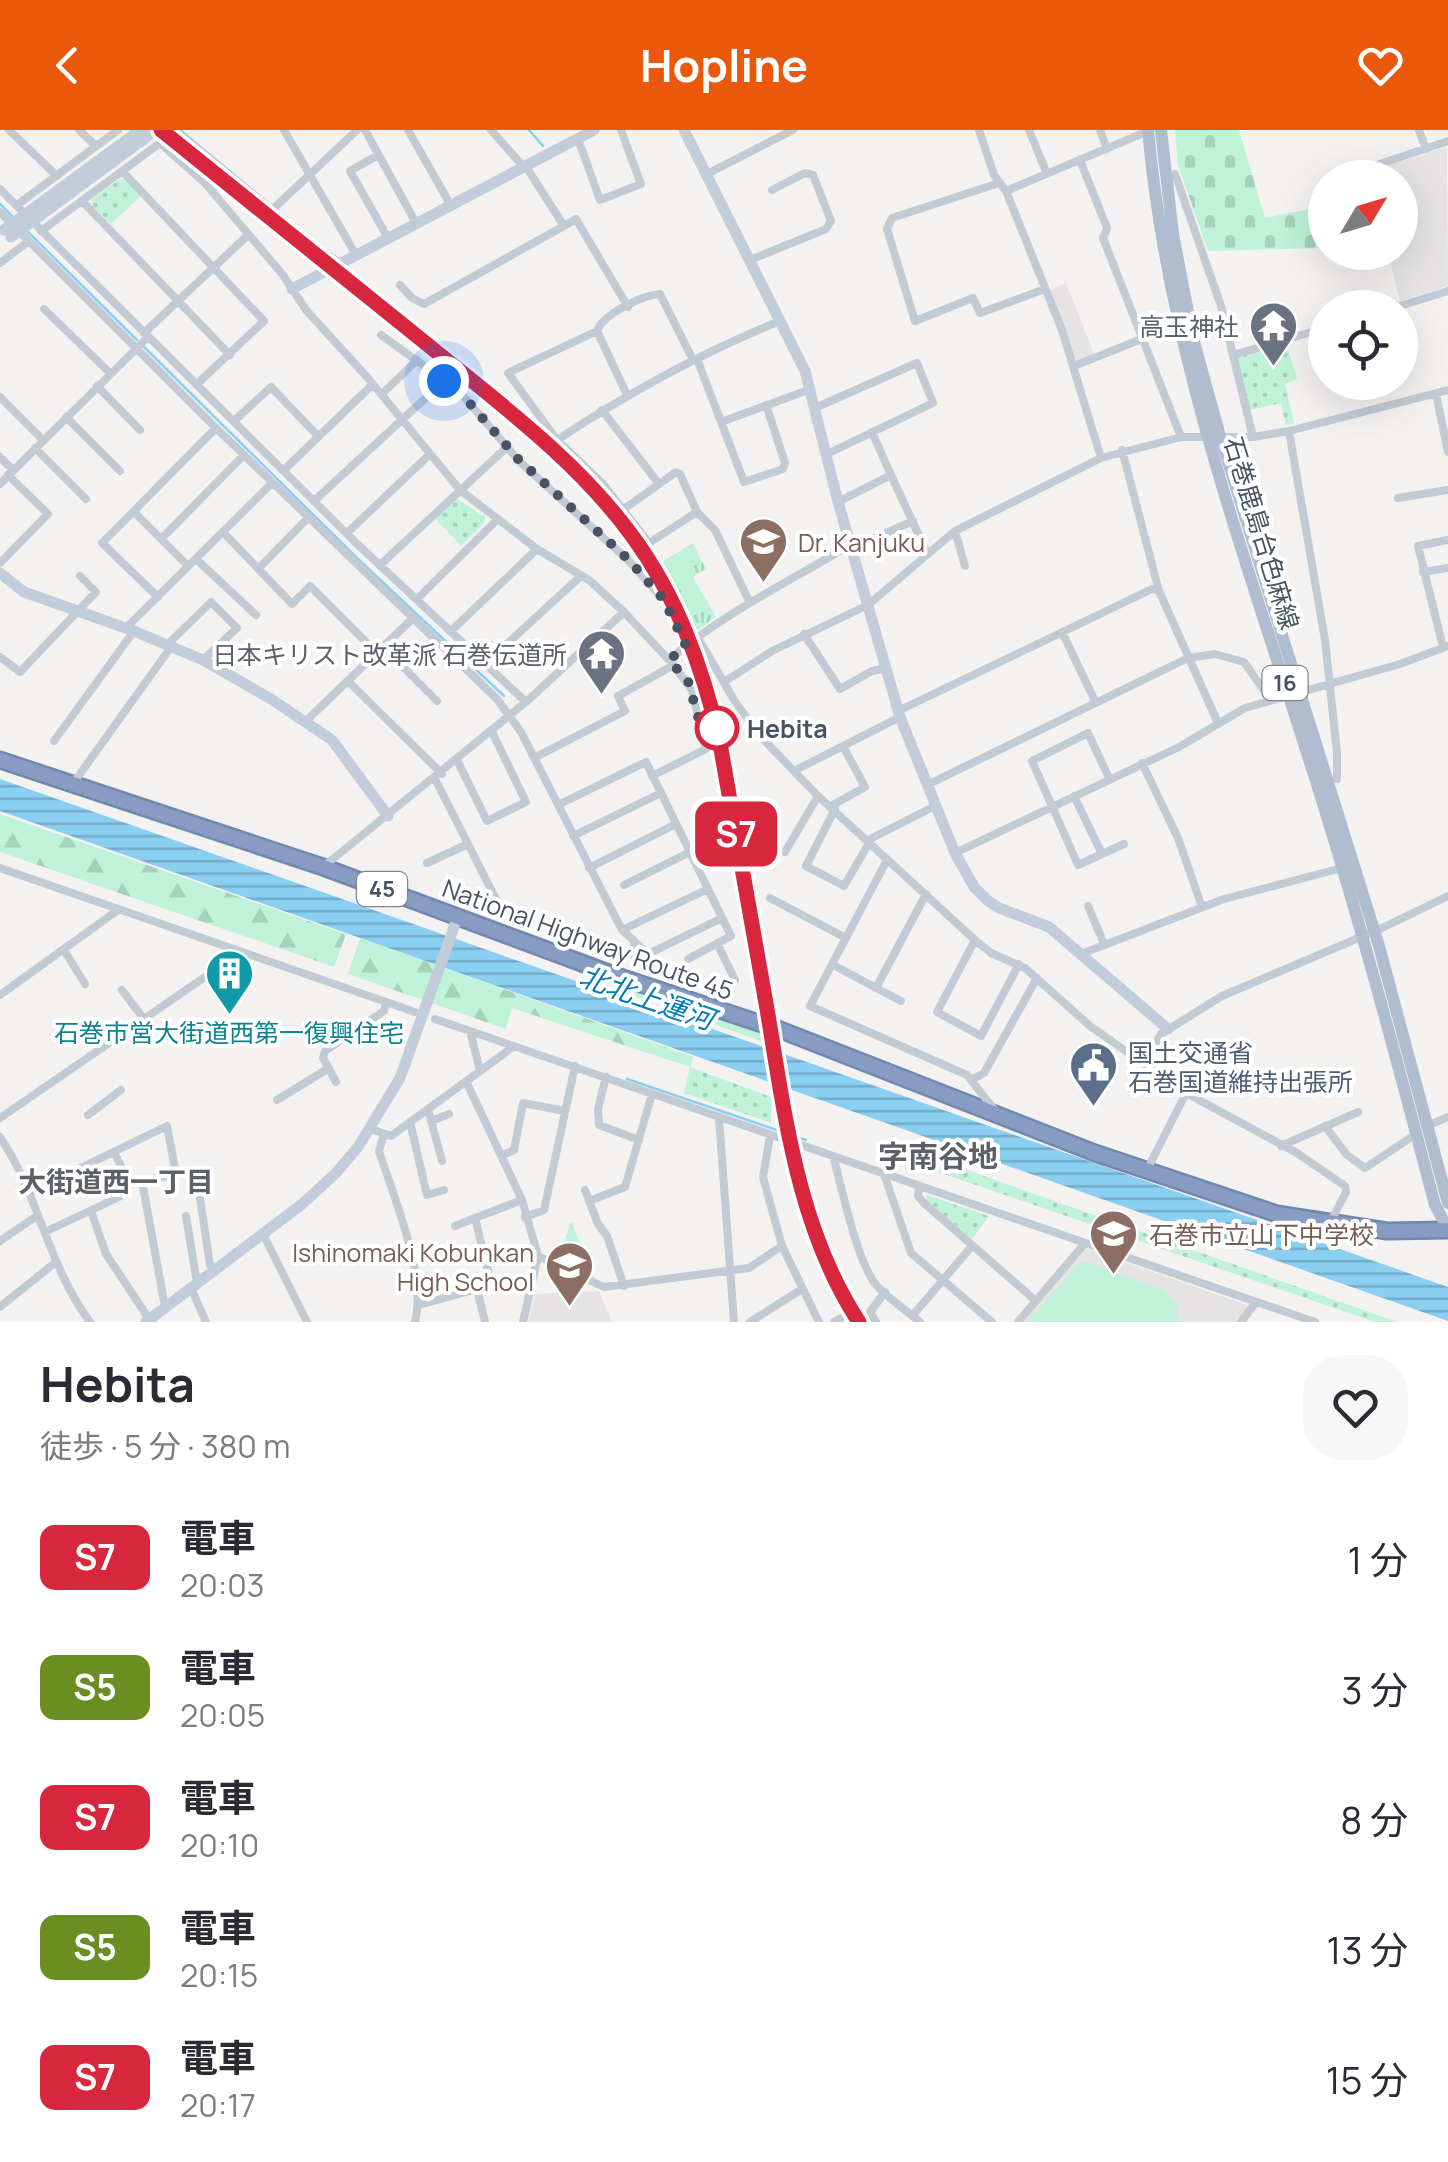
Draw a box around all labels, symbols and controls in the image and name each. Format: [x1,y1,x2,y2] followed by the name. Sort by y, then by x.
[640,34,808,96] text: Hopline
[40,38,95,93] icon: back
[1353,38,1408,93] icon: heart
[1308,160,1418,270] north arrow
[1308,160,1418,400] map controls
[1308,290,1418,400] button: locate
[1248,300,1300,368] temple icon: 高玉神社
[1139,309,1239,344] place label: 高玉神社
[419,356,469,406] your location
[1216,432,1308,634] street label: 石巻鹿島台色麻線
[737,516,789,584] school or university icon: Dr. Kanjuku
[798,525,925,560] place label: Dr. Kanjuku
[576,628,628,696] temple icon: 日本キリスト改革派 石巻伝道所
[212,637,567,672] place label: 日本キリスト改革派 石巻伝道所
[1262,666,1308,700] road number: 16
[696,707,738,749] marker: Hebita
[747,711,828,746] place label: Hebita
[691,802,781,866] line badge: S7
[715,810,757,858] text: S7
[438,870,738,1008] street label: National Highway Route 45
[357,872,407,906] road number: 45
[203,948,255,1016] building icon: 石巻市営大街道西第一復興住宅
[575,956,724,1039] water label: 北北上運河
[54,1015,404,1050] place label: 石巻市営大街道西第一復興住宅
[1128,1035,1353,1099] place label: 国土交通省 石巻国道維持出張所
[1067,1040,1119,1108] public building icon: 国土交通省 石巻国道維持出張所
[878,1135,998,1176] district label: 字南谷地
[18,1162,214,1200] district label: 大街道西一丁目
[1088,1208,1140,1276] school or university icon: 石巻市立山下中学校
[1149,1217,1374,1252] place label: 石巻市立山下中学校
[292,1235,534,1299] place label: Ishinomaki Kobunkan High School
[543,1240,595,1308] school or university icon: Ishinomaki Kobunkan High School
[40,1351,195,1416] text: Hebita
[1303,1355,1408,1460] button: heart
[40,1424,290,1468] text: 徒歩 · 5 分 · 380 m
[180,1511,256,1563] text: 電車
[74,1533,116,1581] text: S7
[1348,1533,1408,1585] text: 1 分
[180,1563,265,1607] text: 20:03
[180,1641,256,1693] text: 電車
[73,1663,117,1711] text: S5
[1341,1663,1408,1715] text: 3 分
[180,1693,265,1737] text: 20:05
[180,1771,256,1823] text: 電車
[74,1793,116,1841] text: S7
[1340,1793,1408,1845] text: 8 分
[180,1823,259,1867] text: 20:10
[180,1901,256,1953] text: 電車
[73,1923,117,1971] text: S5
[1327,1923,1408,1975] text: 13 分
[180,1953,258,1997] text: 20:15
[180,2031,256,2083] text: 電車
[74,2053,116,2101] text: S7
[1326,2053,1408,2105] text: 15 分
[180,2083,256,2127] text: 20:17

